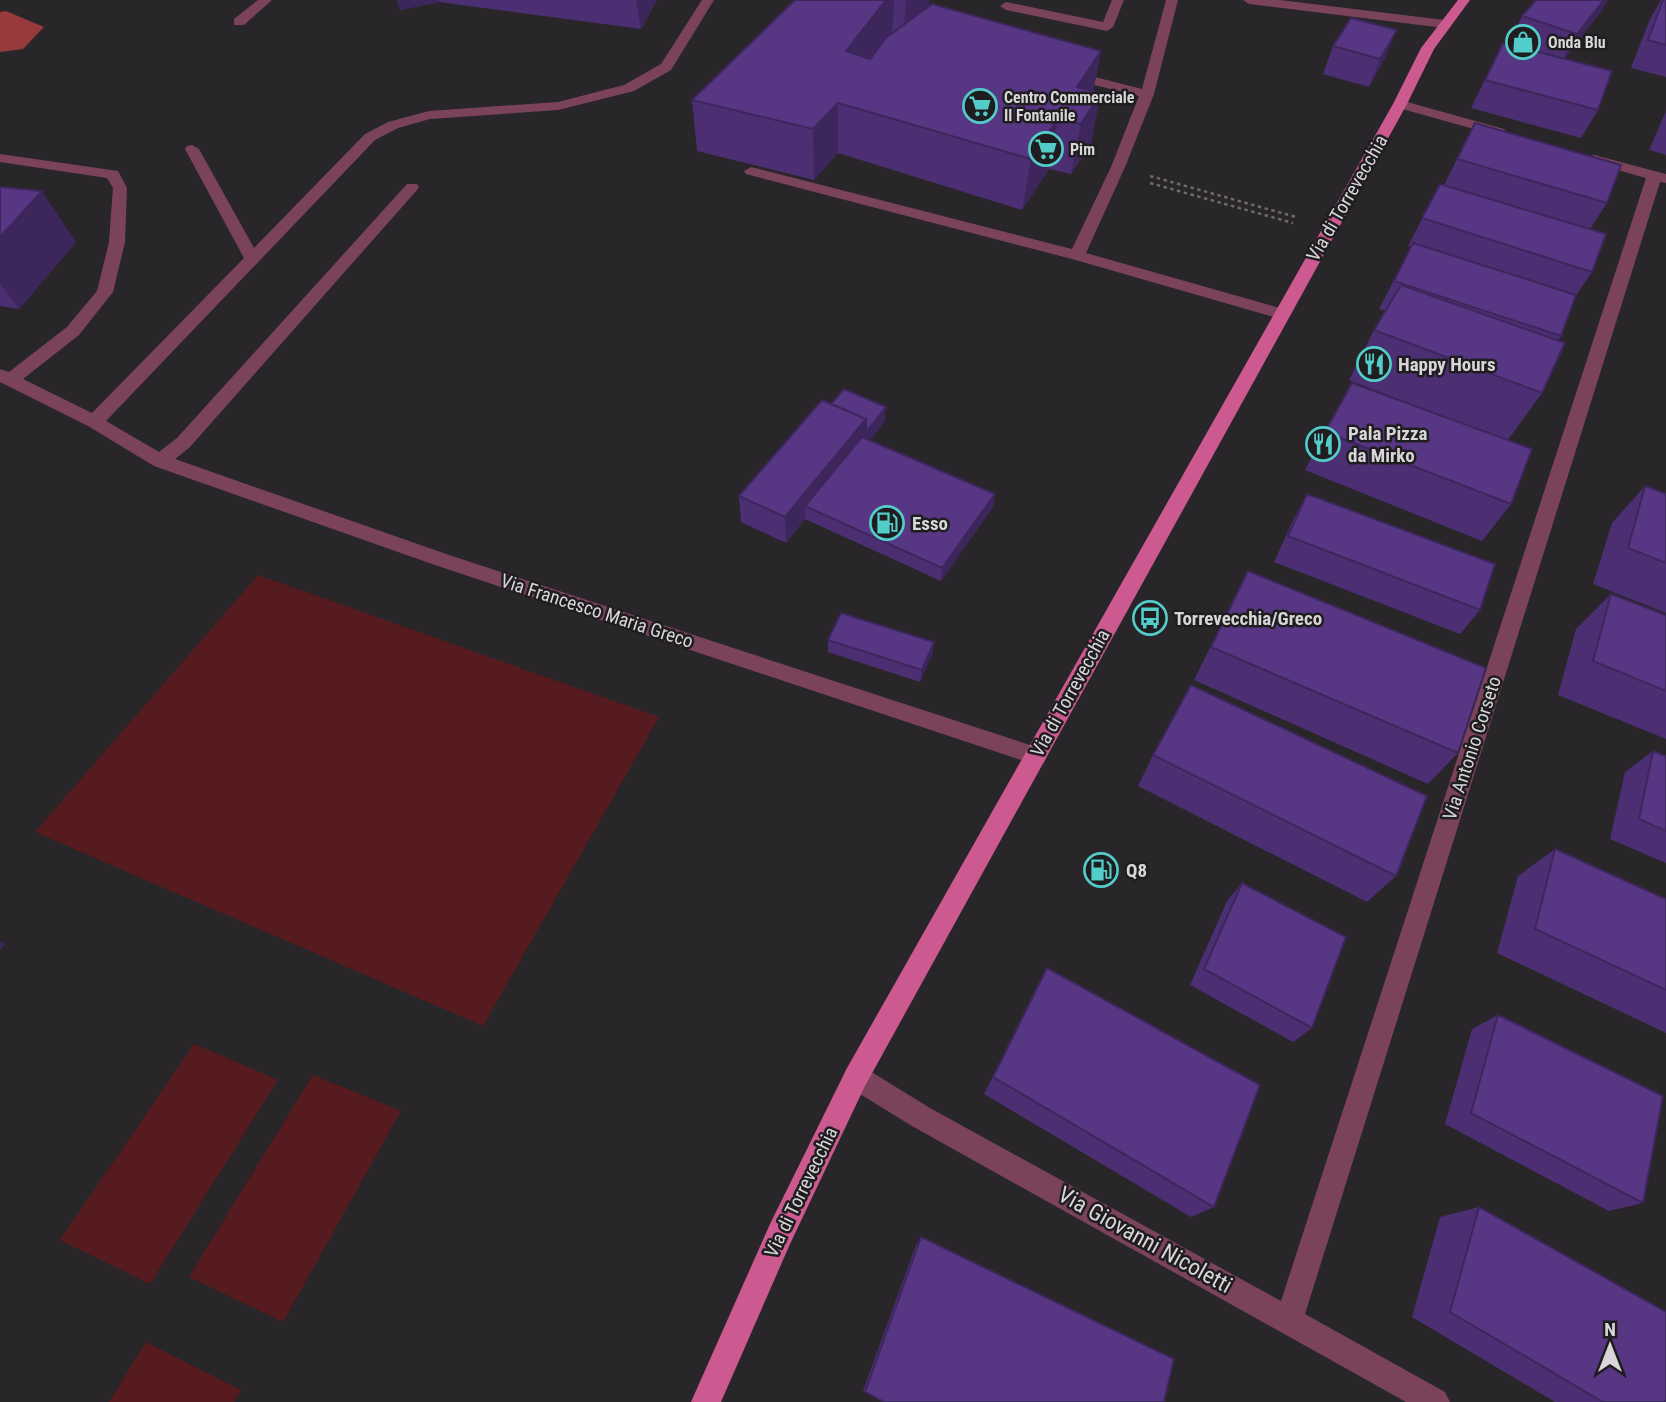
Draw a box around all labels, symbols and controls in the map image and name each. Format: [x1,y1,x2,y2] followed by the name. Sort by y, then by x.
[1504,23,1542,61] shop icon: Onda Blu
[1548,33,1606,52] place label: Onda Blu
[961,87,999,125] supermarket icon: Centro Commerciale Il Fontanile
[1004,88,1135,125] place label: Centro Commerciale Il Fontanile
[1027,130,1065,168] supermarket icon: Pim
[1302,131,1392,265] street label: Via di Torrevecchia
[1070,140,1095,159] place label: Pim
[1355,345,1393,383] restaurant icon: Happy Hours
[1398,353,1496,376] place label: Happy Hours
[1348,422,1428,467] place label: Pala Pizza da Mirko
[1304,425,1342,463] restaurant icon: Pala Pizza da Mirko
[868,504,906,542] fuel station icon: Esso
[912,512,948,535] place label: Esso
[498,569,696,653] street label: Via Francesco Maria Greco
[1131,599,1169,637] bus stop icon: Torrevecchia/Greco
[1174,607,1322,630] place label: Torrevecchia/Greco
[1026,625,1114,761] street label: Via di Torrevecchia
[1438,673,1506,823] street label: Via Antonio Corseto
[1082,851,1120,889] fuel station icon: Q8
[1126,859,1147,882] place label: Q8
[760,1123,842,1261] street label: Via di Torrevecchia
[1053,1181,1237,1299] street label: Via Giovanni Nicoletti
[1575,1311,1645,1381] north arrow
[1604,1318,1616,1341] text: N

